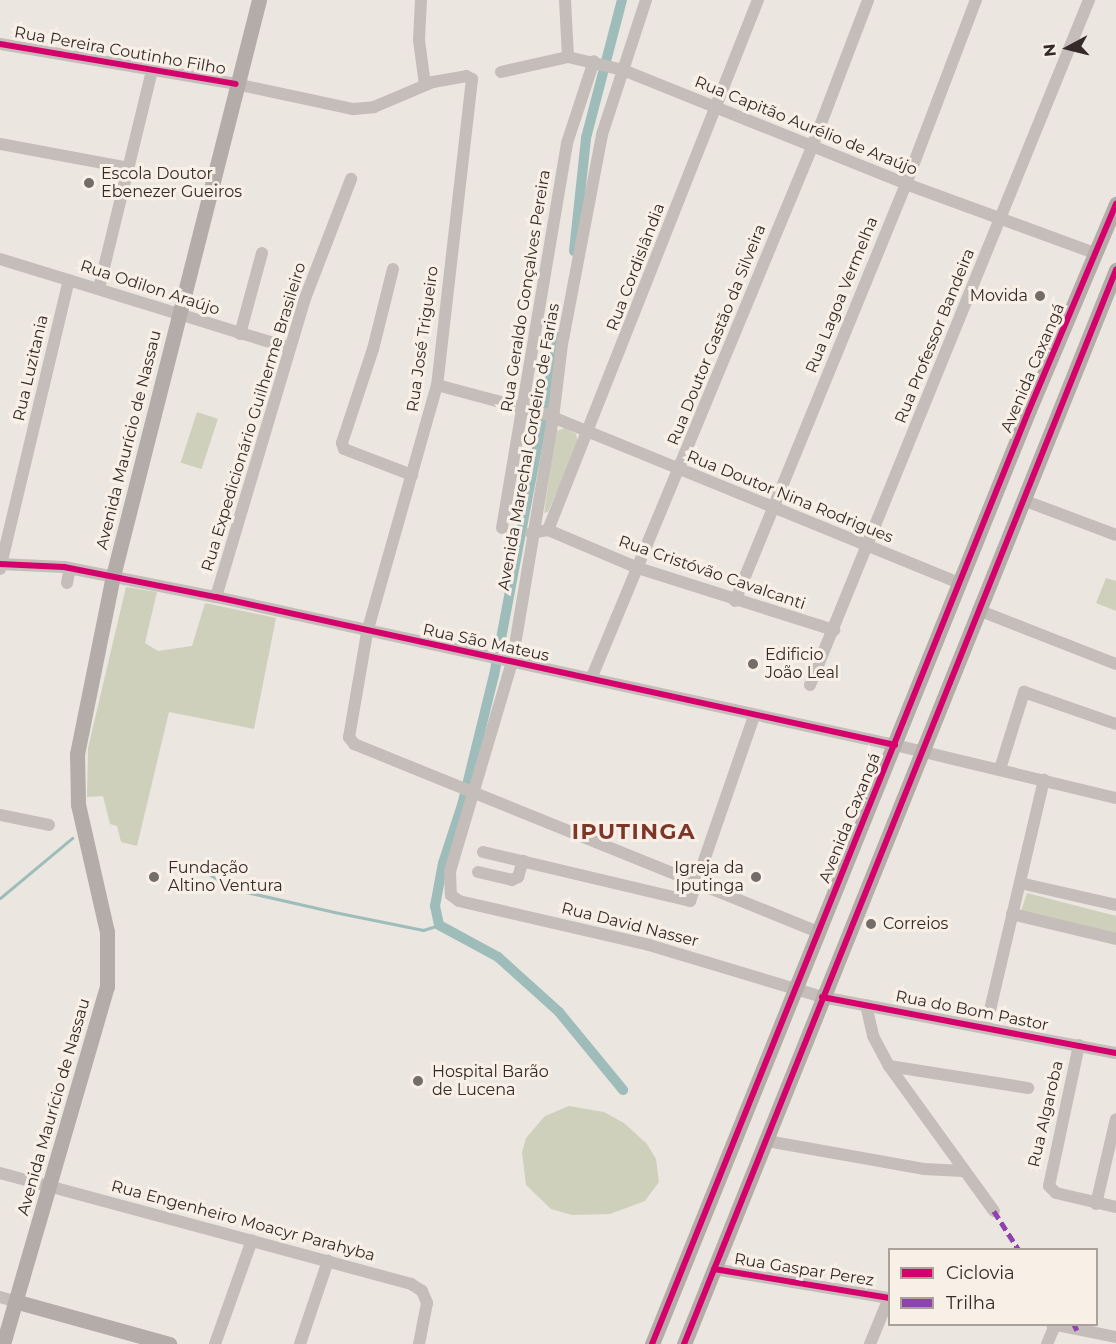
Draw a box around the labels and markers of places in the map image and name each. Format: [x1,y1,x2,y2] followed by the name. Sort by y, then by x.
[101,164,242,202] place label: Escola Doutor Ebenezer Gueiros
[82,176,96,190] marker: Escola Doutor Ebenezer Gueiros
[970,286,1028,306] place label: Movida
[1033,289,1047,303] marker: Movida
[765,645,839,683] place label: Edificio João Leal
[746,657,760,671] marker: Edificio João Leal
[168,858,283,896] place label: Fundação Altino Ventura
[674,858,744,896] place label: Igreja da Iputinga
[145,868,163,886] marker: Fundação Altino Ventura
[749,870,763,884] marker: Igreja da Iputinga
[883,914,948,934] place label: Correios
[864,917,878,931] marker: Correios
[432,1062,549,1100] place label: Hospital Barão de Lucena
[409,1072,427,1090] marker: Hospital Barão de Lucena

